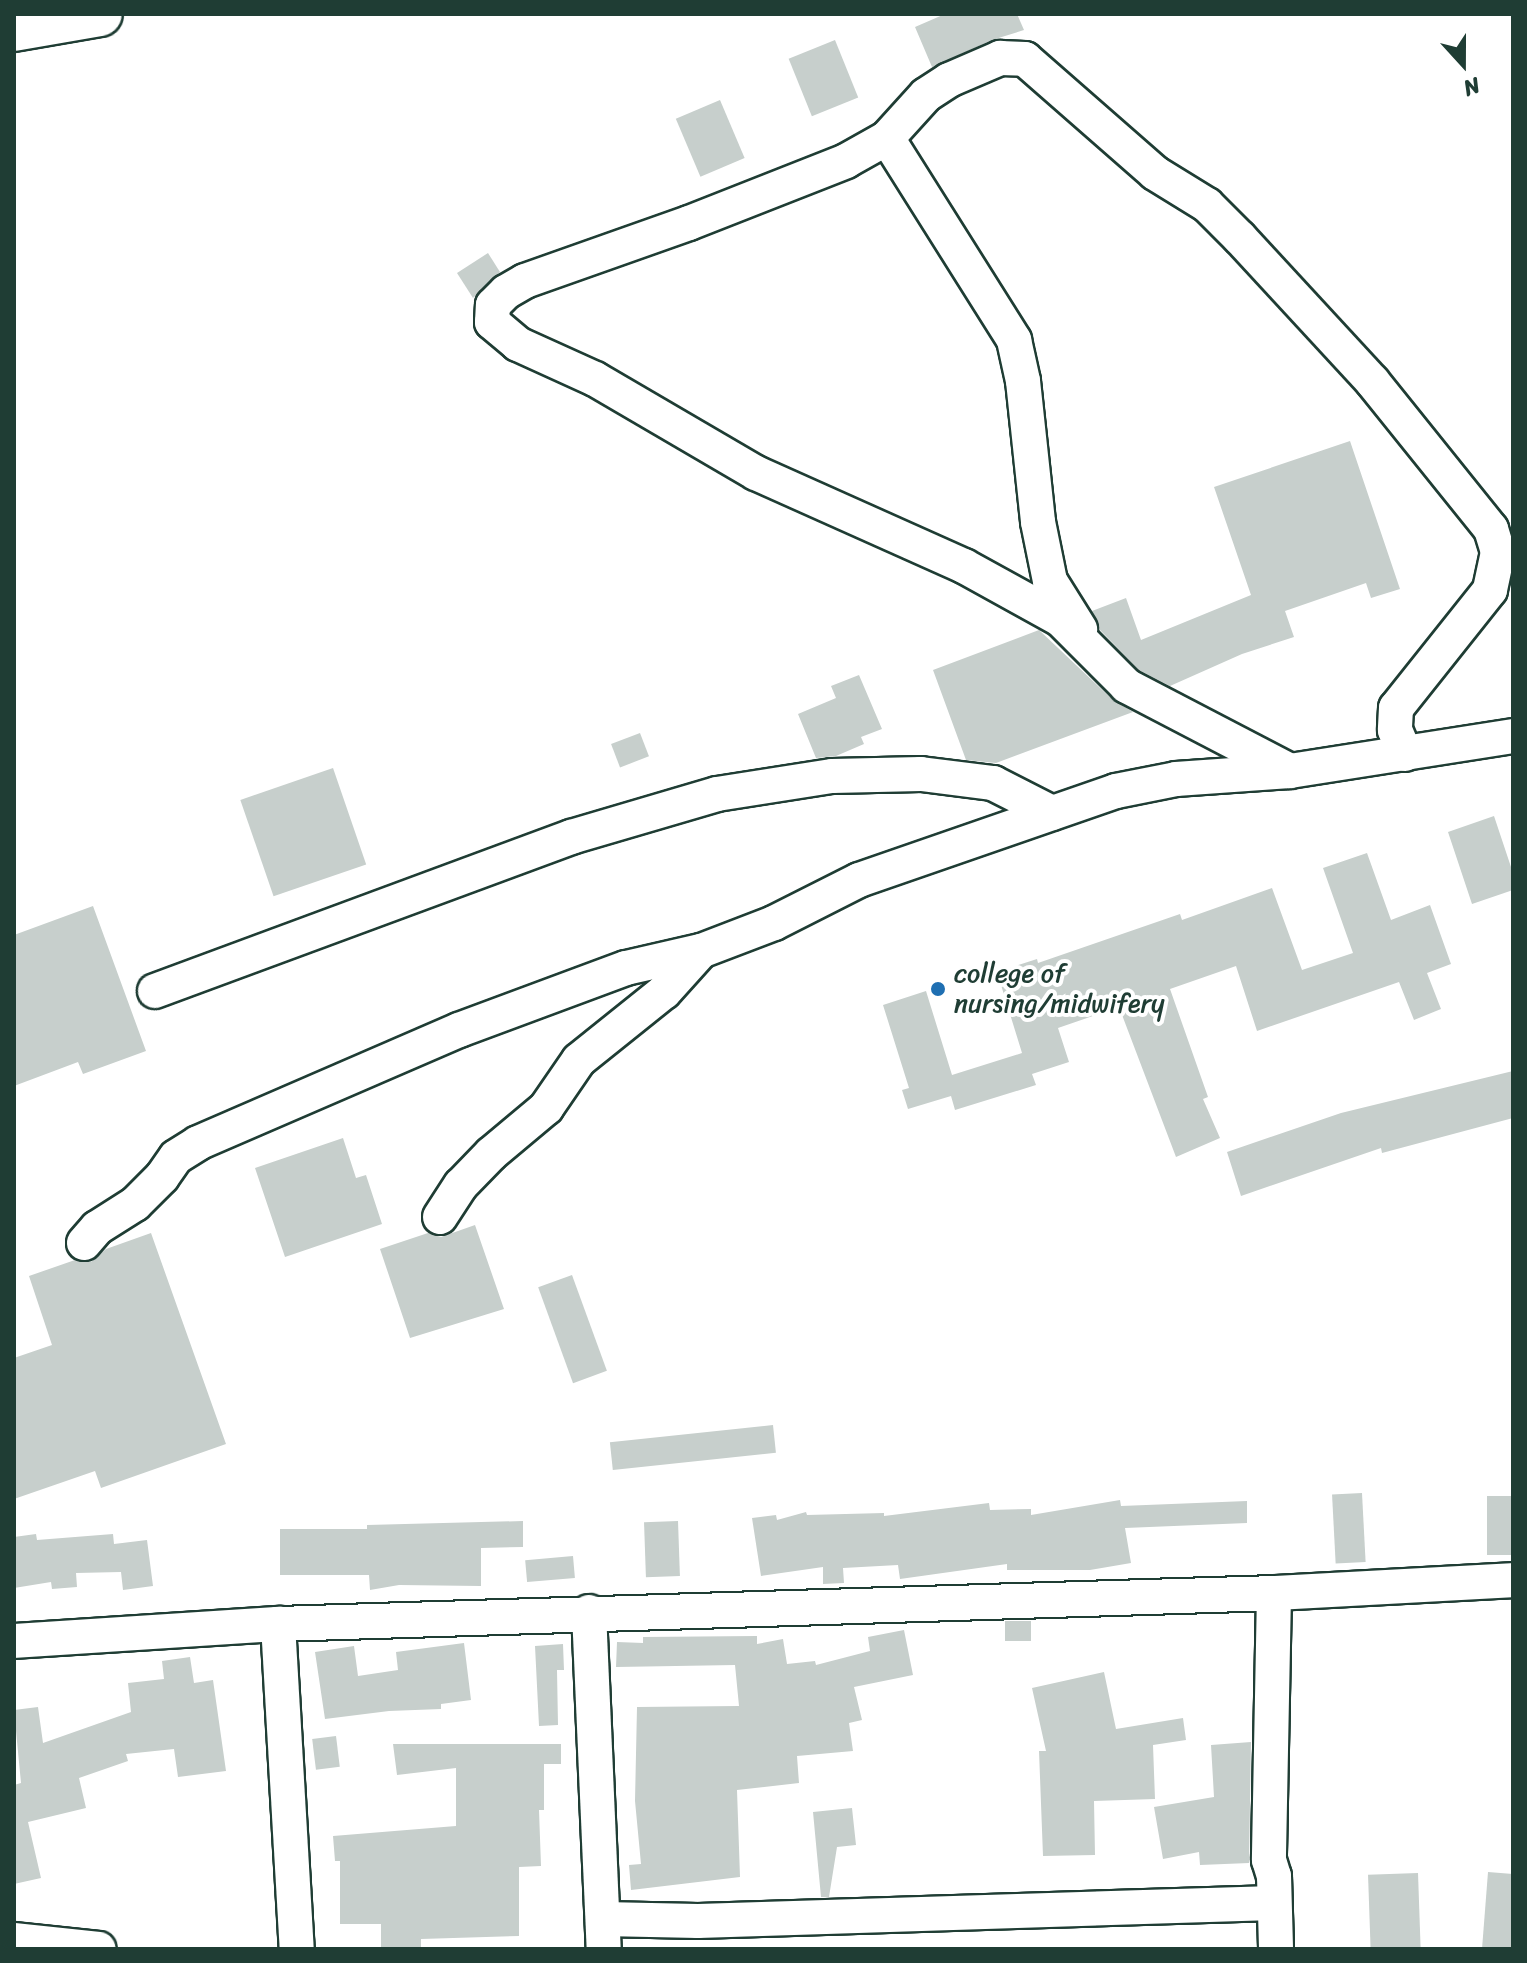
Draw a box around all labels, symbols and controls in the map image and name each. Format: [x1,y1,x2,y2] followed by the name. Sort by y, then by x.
[1423,24,1503,104] north arrow
[1458,66,1486,108] text: N
[954,958,1164,1020] place label: college of nursing/midwifery
[929,980,947,998] marker: college of nursing/midwifery

